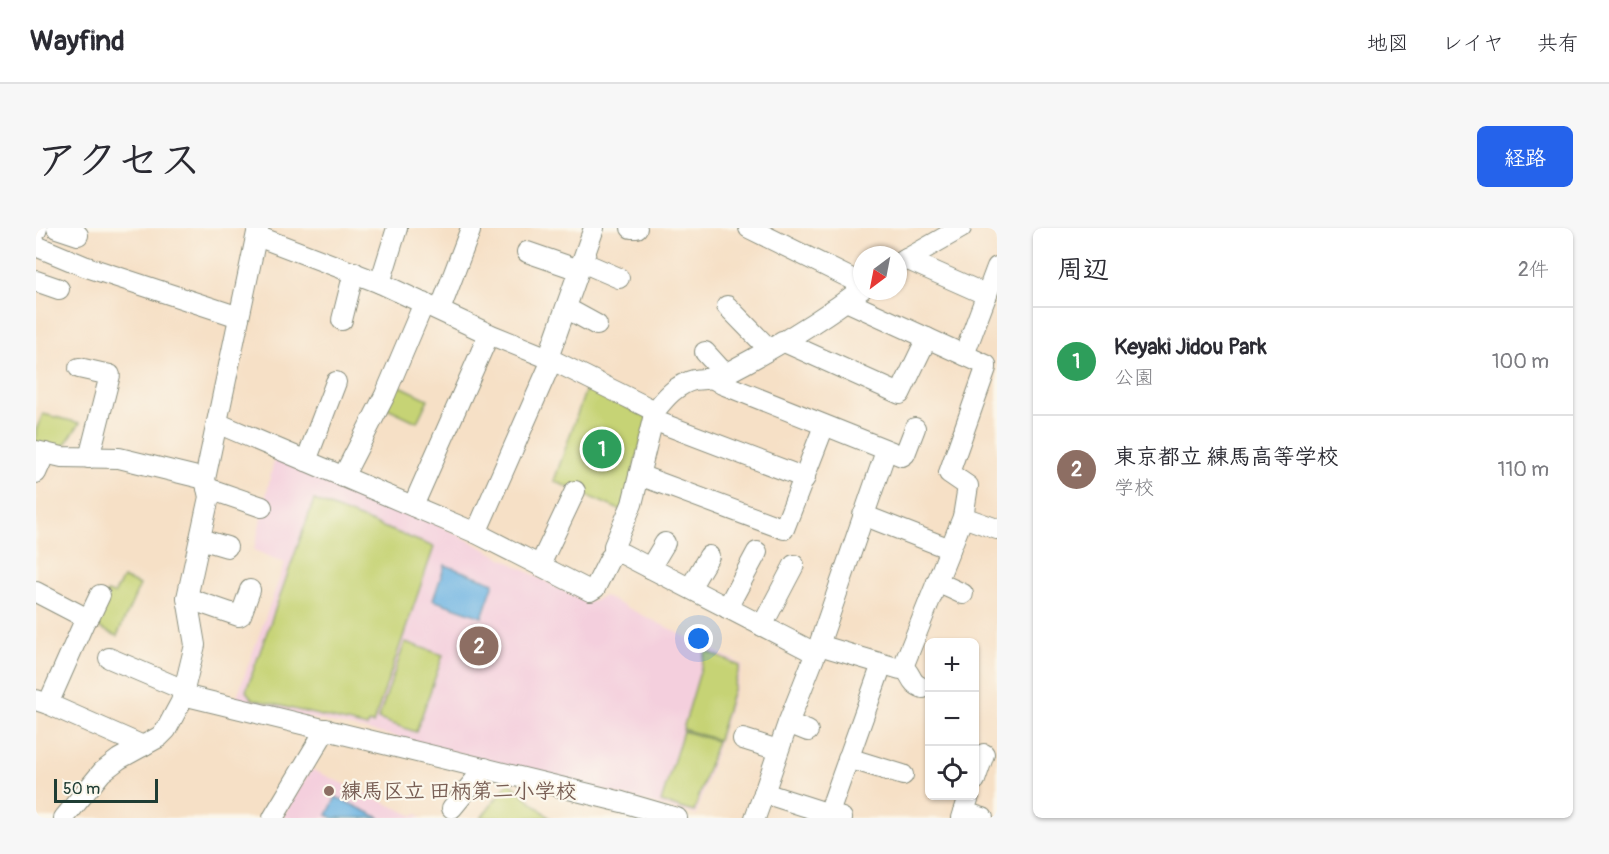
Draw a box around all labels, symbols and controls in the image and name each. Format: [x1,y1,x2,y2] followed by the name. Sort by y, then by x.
[30,24,125,59] text: Wayfind
[1367,30,1409,57] text: 地図
[1442,30,1504,57] text: レイヤ
[1537,30,1579,57] text: 共有
[1477,126,1573,187] button: 経路
[36,135,201,187] text: アクセス
[853,246,907,300] north arrow
[1057,254,1109,286] text: 周辺
[1518,257,1549,282] text: 2件
[1114,333,1267,361] text: Keyaki Jidou Park
[1073,349,1080,374] text: 1
[1492,349,1549,374] text: 100 m
[1114,365,1154,390] text: 公園
[582,426,622,472] pin: 1
[1114,443,1339,471] text: 東京都立 練馬高等学校
[1071,457,1082,482] text: 2
[1498,457,1549,482] text: 110 m
[1114,475,1154,500] text: 学校
[460,624,498,668] pin: 2
[684,624,713,653] your location
[925,638,979,800] map controls
[925,638,979,692] button: +
[925,692,979,746] button: −
[925,746,979,800] button: locate
[54,776,158,804] scale bar
[341,778,577,805] place label: 練馬区立 田柄第二小学校
[63,779,100,799] text: 50 m
[322,784,336,798] marker: 練馬区立 田柄第二小学校

